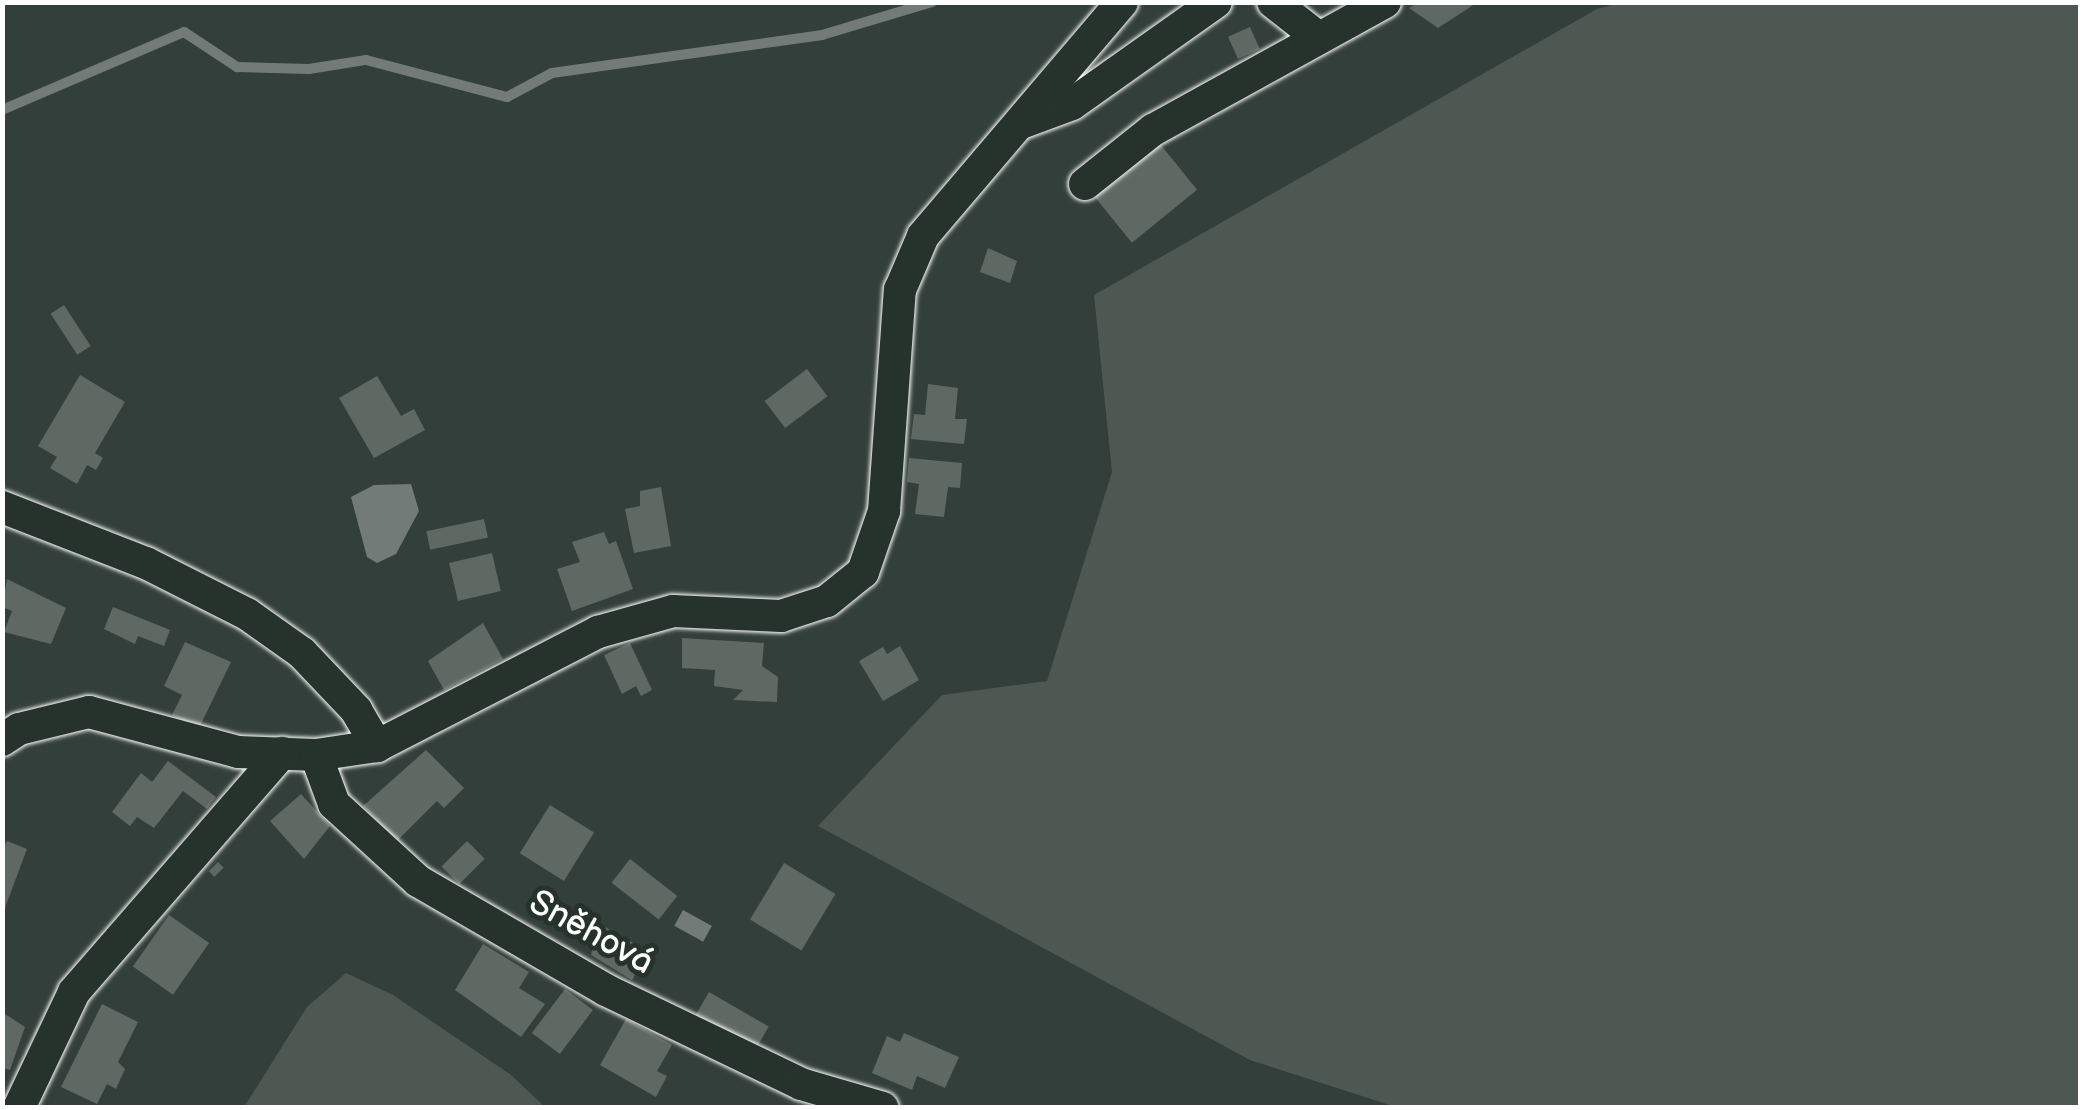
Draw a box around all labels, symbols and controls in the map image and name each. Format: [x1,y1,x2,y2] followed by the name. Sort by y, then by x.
[522,882,660,984] street label: Sněhová

